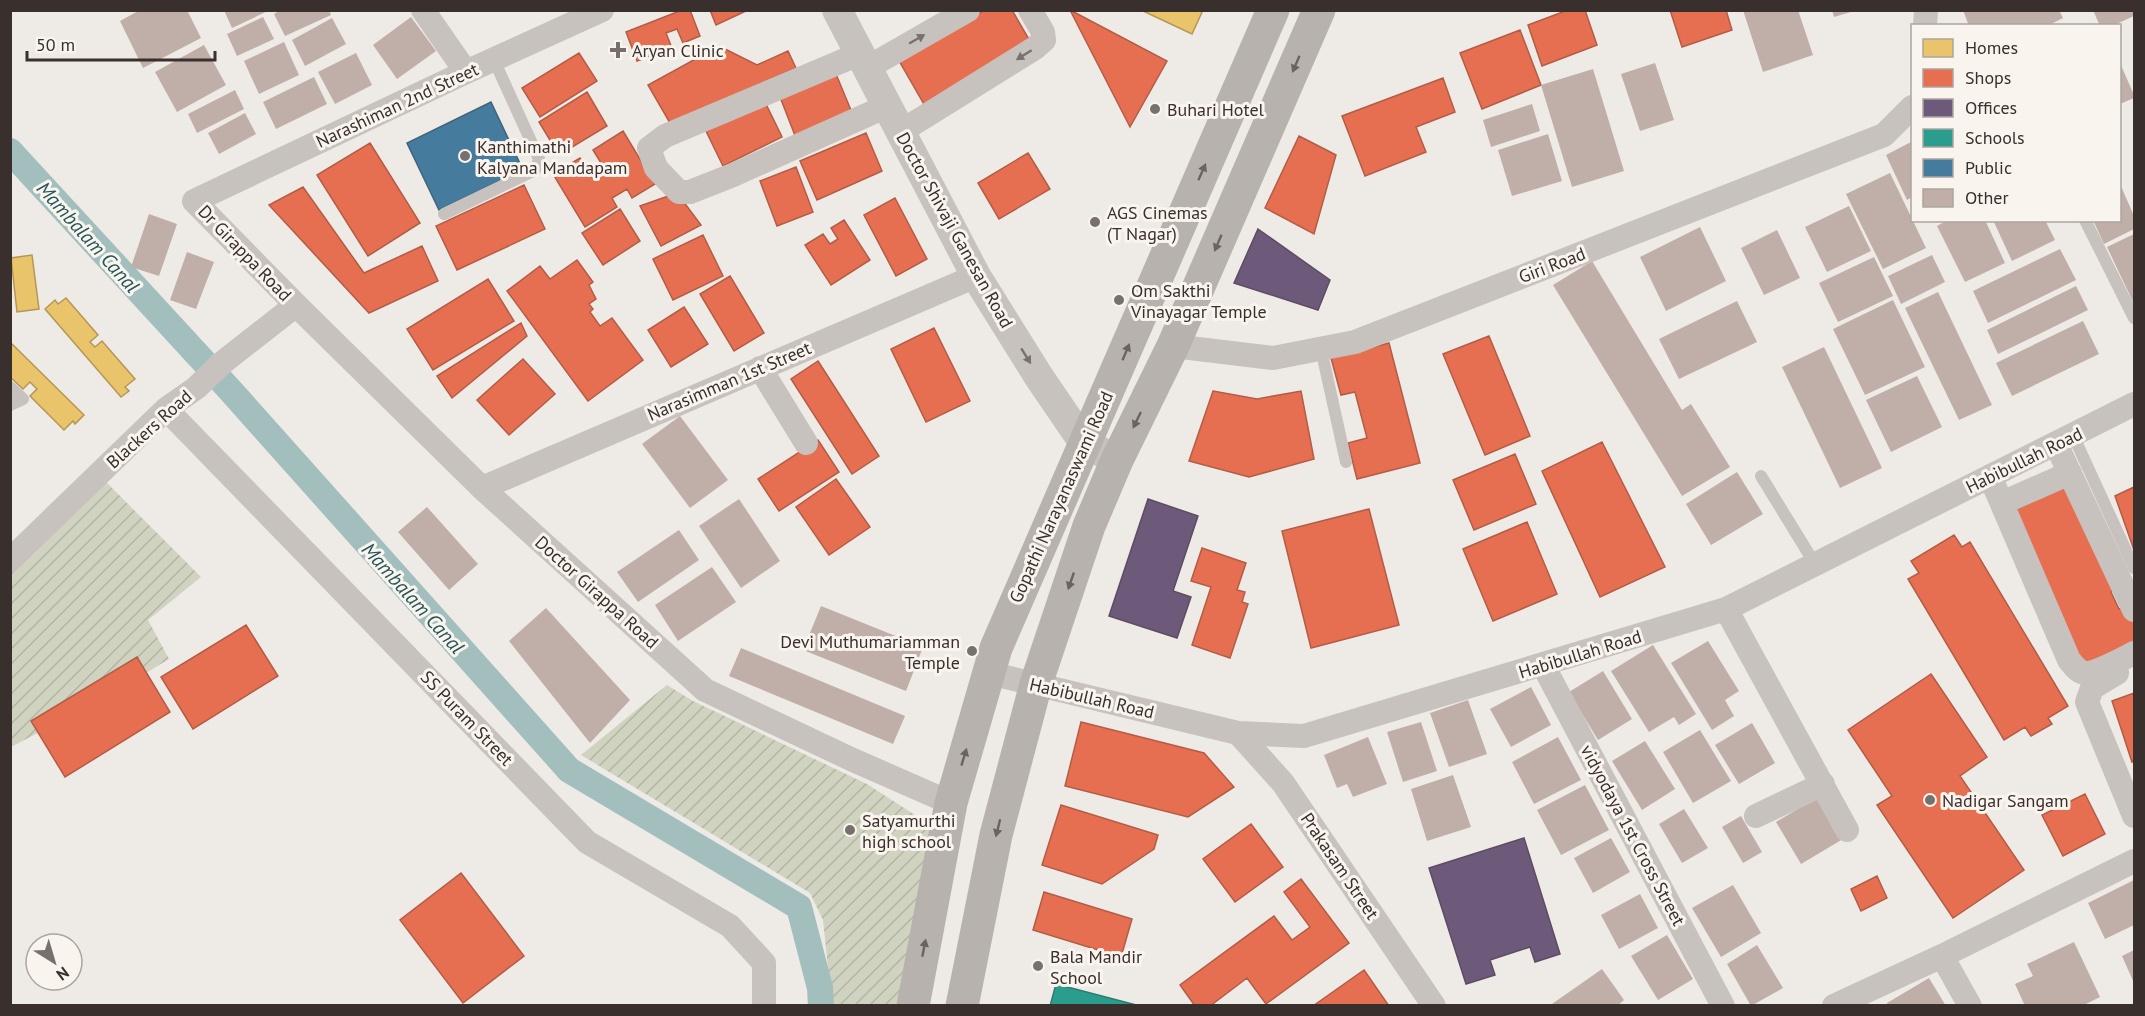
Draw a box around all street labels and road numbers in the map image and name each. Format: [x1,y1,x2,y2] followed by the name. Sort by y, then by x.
[312,57,482,153] street label: Narashiman 2nd Street
[891,128,1019,332] street label: Doctor Shivaji Ganesan Road
[193,200,297,306] street label: Dr Girappa Road
[1515,242,1589,288] street label: Giri Road
[644,336,814,426] street label: Narasimman 1st Street
[102,385,196,473] street label: Blackers Road
[1004,388,1118,606] street label: Gopathi Narayanaswami Road
[1962,422,2086,498] street label: Habibullah Road
[531,531,663,653] street label: Doctor Girappa Road
[1516,624,1644,684] street label: Habibullah Road
[416,666,518,770] street label: SS Puram Street
[1027,672,1157,724] street label: Habibullah Road
[1575,741,1691,929] street label: vidyodaya 1st Cross Street
[1296,808,1384,924] street label: Prakasam Street

